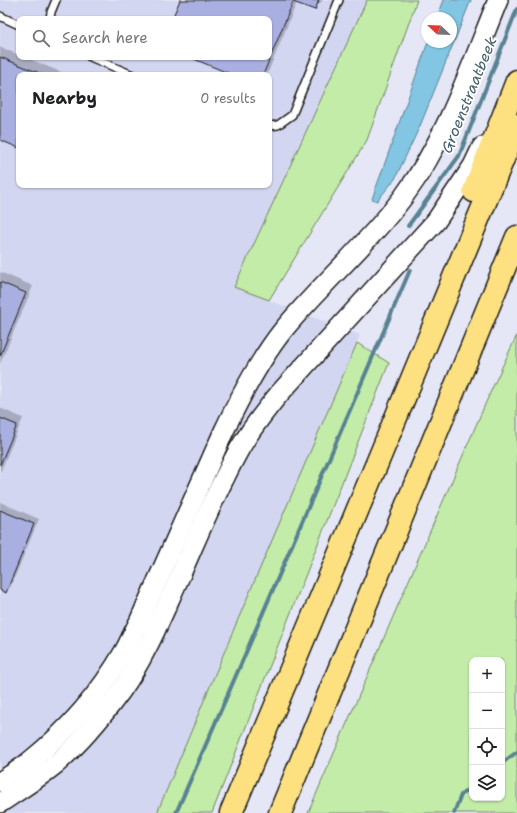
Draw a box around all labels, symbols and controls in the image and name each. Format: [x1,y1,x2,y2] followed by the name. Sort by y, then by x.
[421,12,457,48] north arrow
[16,16,272,60] search box
[30,27,52,49] icon: search
[62,28,148,48] text: Search here
[436,33,502,156] water label: Groenstraatbeek
[32,87,97,109] text: Nearby
[200,90,256,107] text: 0 results
[469,657,505,801] map controls
[469,657,505,693] button: +
[469,693,505,729] button: −
[469,729,505,765] button: locate
[469,765,505,801] button: layers

